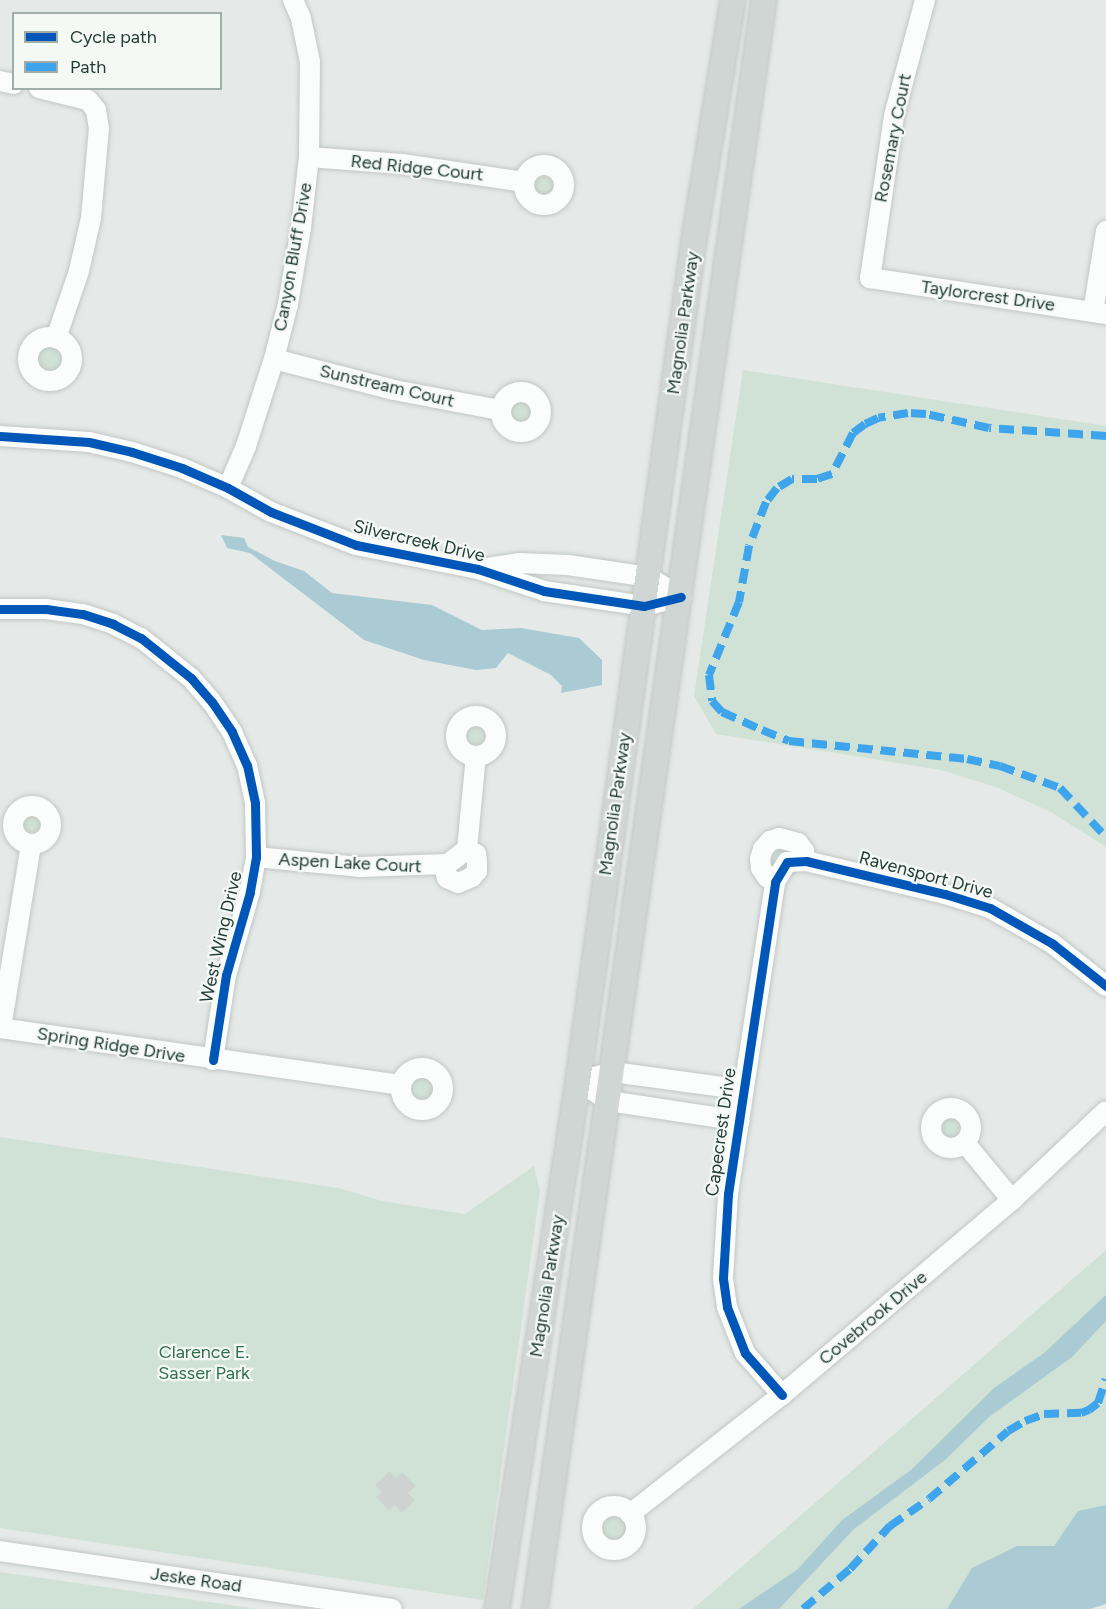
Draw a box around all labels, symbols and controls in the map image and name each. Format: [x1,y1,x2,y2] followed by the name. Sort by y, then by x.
[12,12,222,90] legend
[70,26,157,48] text: Cycle path
[70,56,106,78] text: Path
[870,72,916,204] street label: Rosemary Court
[350,150,484,186] street label: Red Ridge Court
[269,181,317,333] street label: Canyon Bluff Drive
[662,250,704,396] street label: Magnolia Parkway
[920,276,1056,316] street label: Taylorcrest Drive
[318,360,456,412] street label: Sunstream Court
[351,515,487,567] street label: Silvercreek Drive
[594,731,636,877] street label: Magnolia Parkway
[857,847,995,903] street label: Ravensport Drive
[278,848,422,878] street label: Aspen Lake Court
[195,869,247,1005] street label: West Wing Drive
[36,1023,186,1067] street label: Spring Ridge Drive
[701,1066,741,1198] street label: Capecrest Drive
[525,1213,569,1359] street label: Magnolia Parkway
[815,1267,931,1369] street label: Covebrook Drive
[158,1342,250,1384] park label: Clarence E. Sasser Park
[149,1563,243,1597] street label: Jeske Road

